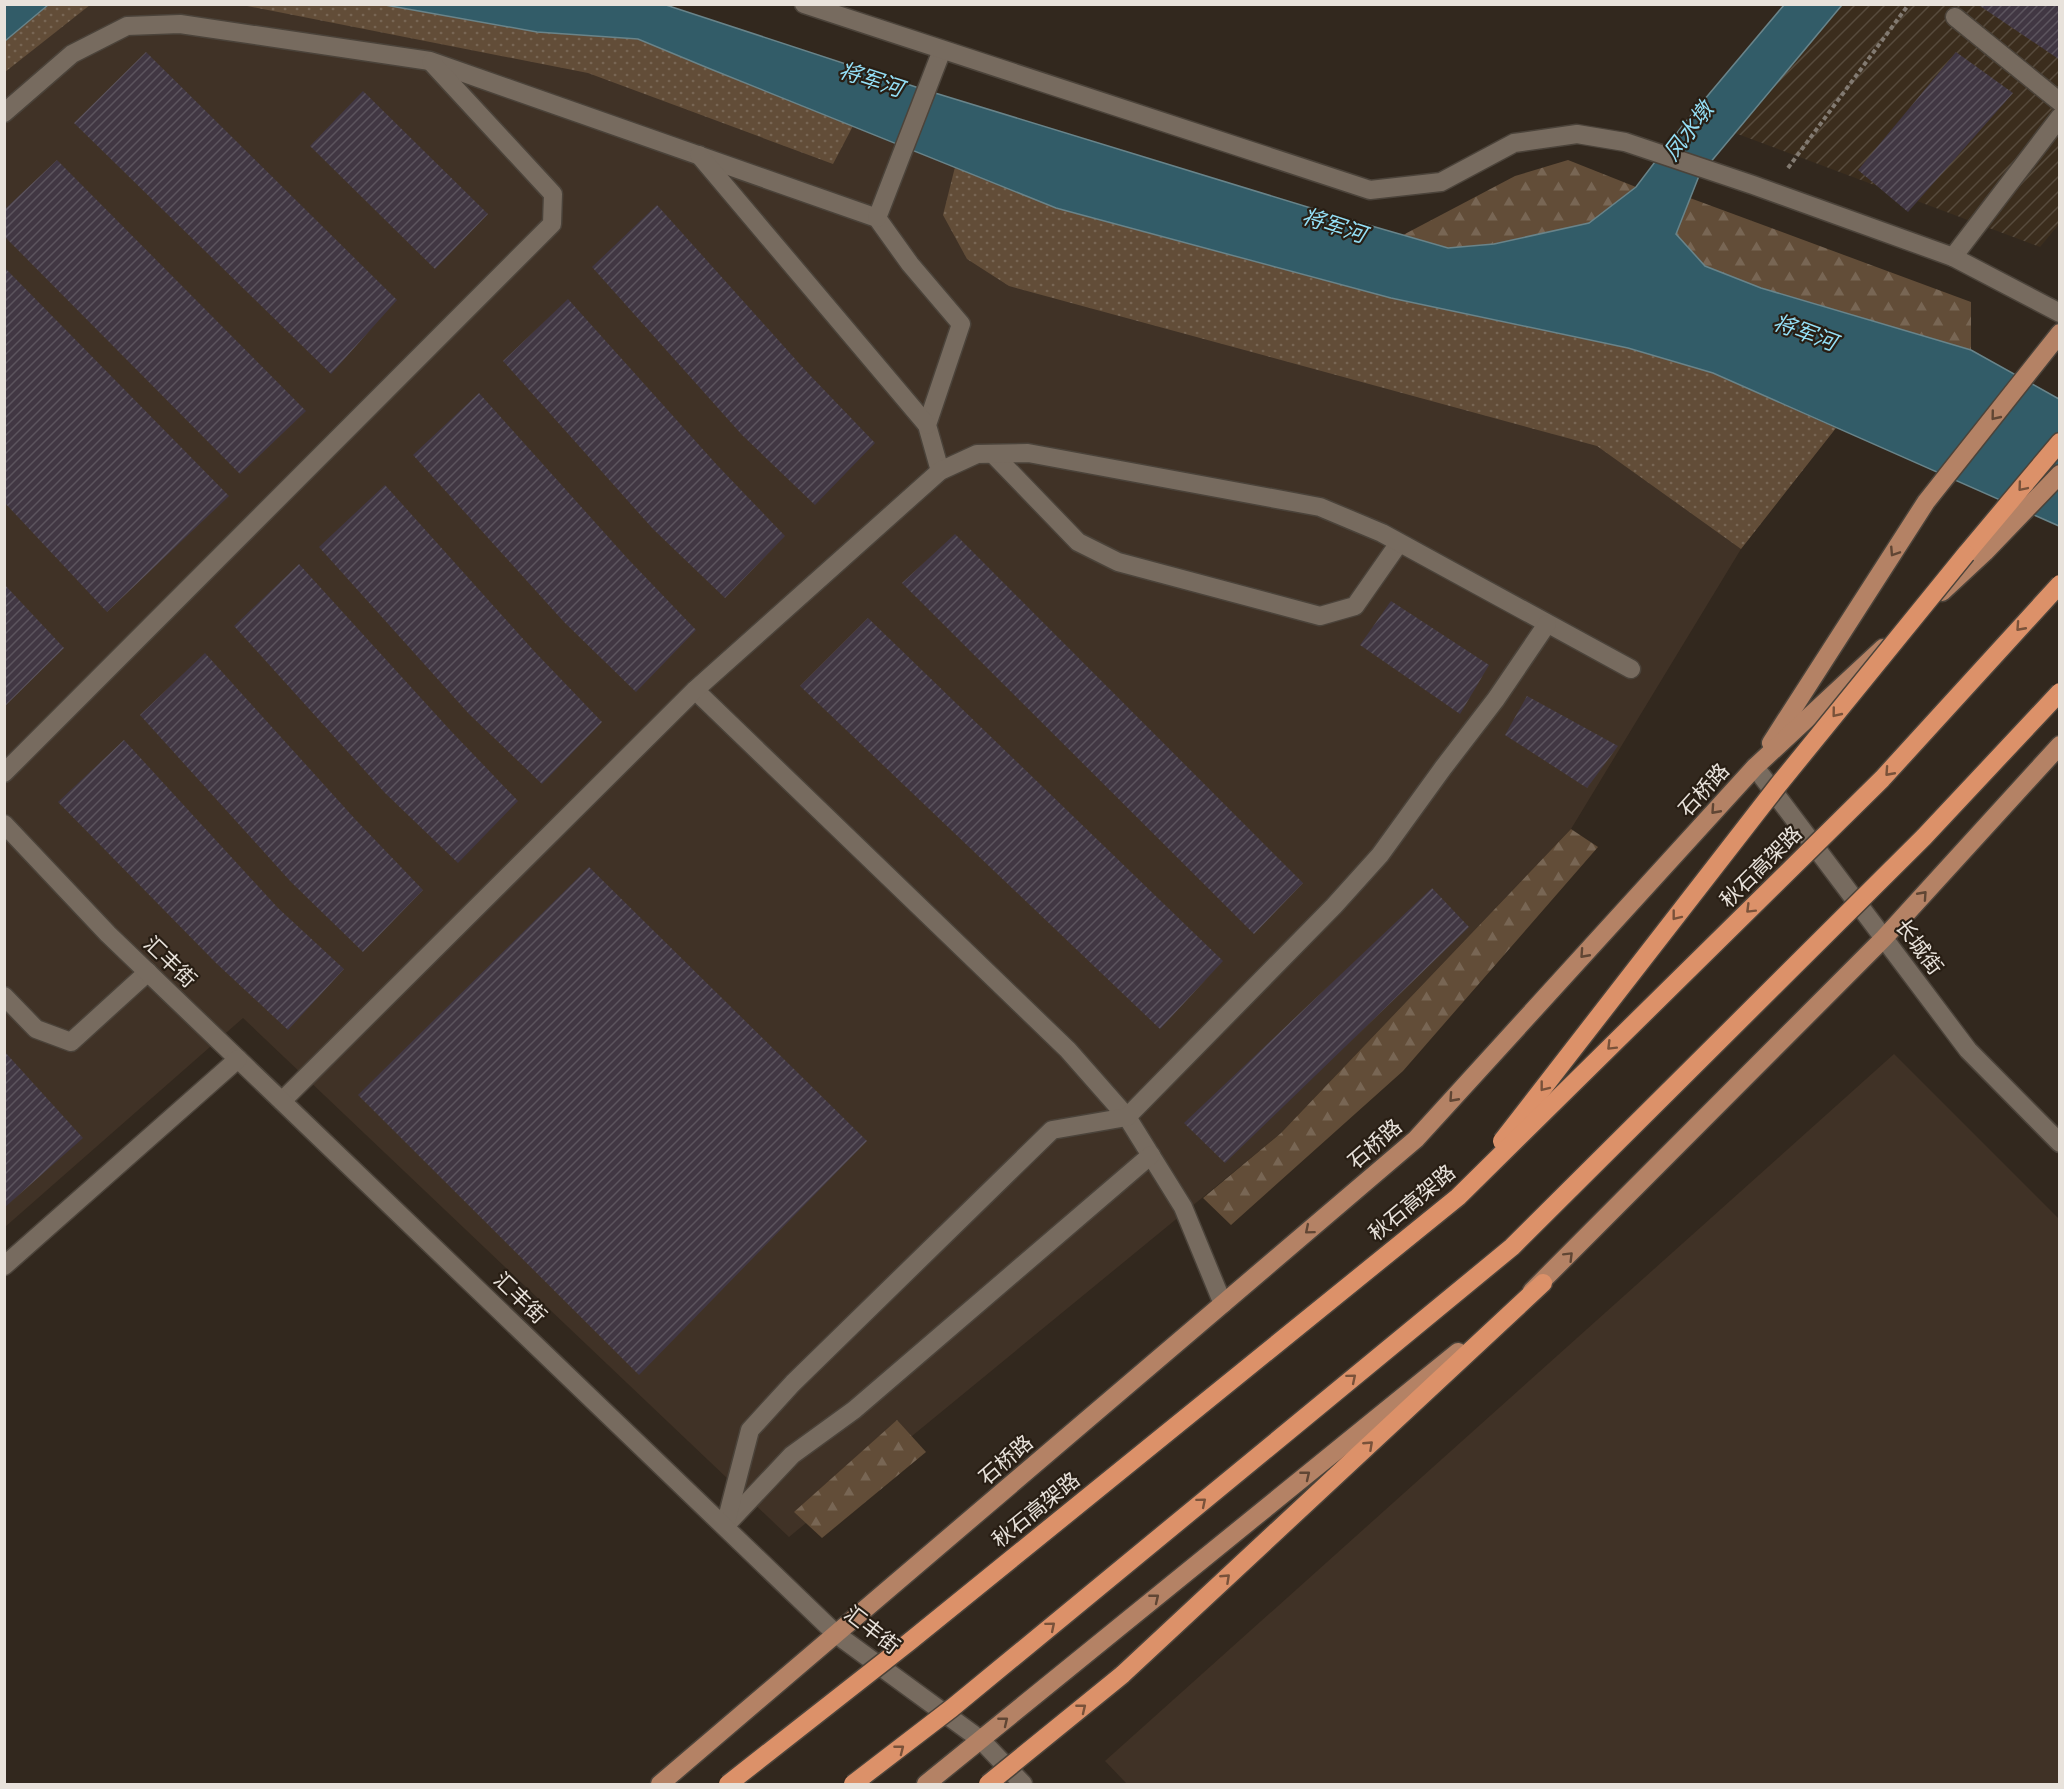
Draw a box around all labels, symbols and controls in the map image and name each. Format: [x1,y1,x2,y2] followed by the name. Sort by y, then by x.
[835,55,911,106] water label: 将军河
[1656,93,1722,167] water label: 凤水墩
[1298,201,1374,252] water label: 将军河
[1769,307,1845,360] water label: 将军河
[1991,409,2002,420] one-way arrow
[2018,480,2029,491] one-way arrow
[1890,545,1901,556] one-way arrow
[2016,621,2027,631] one-way arrow
[1833,707,1844,718] one-way arrow
[1672,757,1735,823] street label: 石桥路
[1885,765,1896,775] one-way arrow
[1712,803,1723,814] one-way arrow
[1713,819,1808,914] street label: 秋石高架路
[1916,891,1927,902] one-way arrow
[1747,902,1757,913] one-way arrow
[1673,909,1684,920] one-way arrow
[1889,913,1950,981] street label: 长城街
[138,929,203,994] street label: 汇丰街
[1580,947,1591,958] one-way arrow
[1608,1038,1619,1049] one-way arrow
[1540,1080,1551,1091] one-way arrow
[1449,1092,1460,1102] one-way arrow
[1341,1112,1408,1175] street label: 石桥路
[1362,1158,1461,1247] street label: 秋石高架路
[1305,1223,1316,1234] one-way arrow
[1562,1253,1573,1263] one-way arrow
[488,1265,553,1330] street label: 汇丰街
[1345,1375,1356,1386] one-way arrow
[972,1428,1039,1491] street label: 石桥路
[1362,1441,1373,1452] one-way arrow
[986,1465,1086,1554] street label: 秋石高架路
[1300,1472,1311,1483] one-way arrow
[1195,1499,1206,1510] one-way arrow
[1220,1574,1230,1585] one-way arrow
[1148,1594,1159,1605] one-way arrow
[839,1599,906,1660] street label: 汇丰街
[1045,1623,1056,1634] one-way arrow
[1075,1704,1086,1715] one-way arrow
[997,1717,1008,1728] one-way arrow
[893,1745,904,1756] one-way arrow

